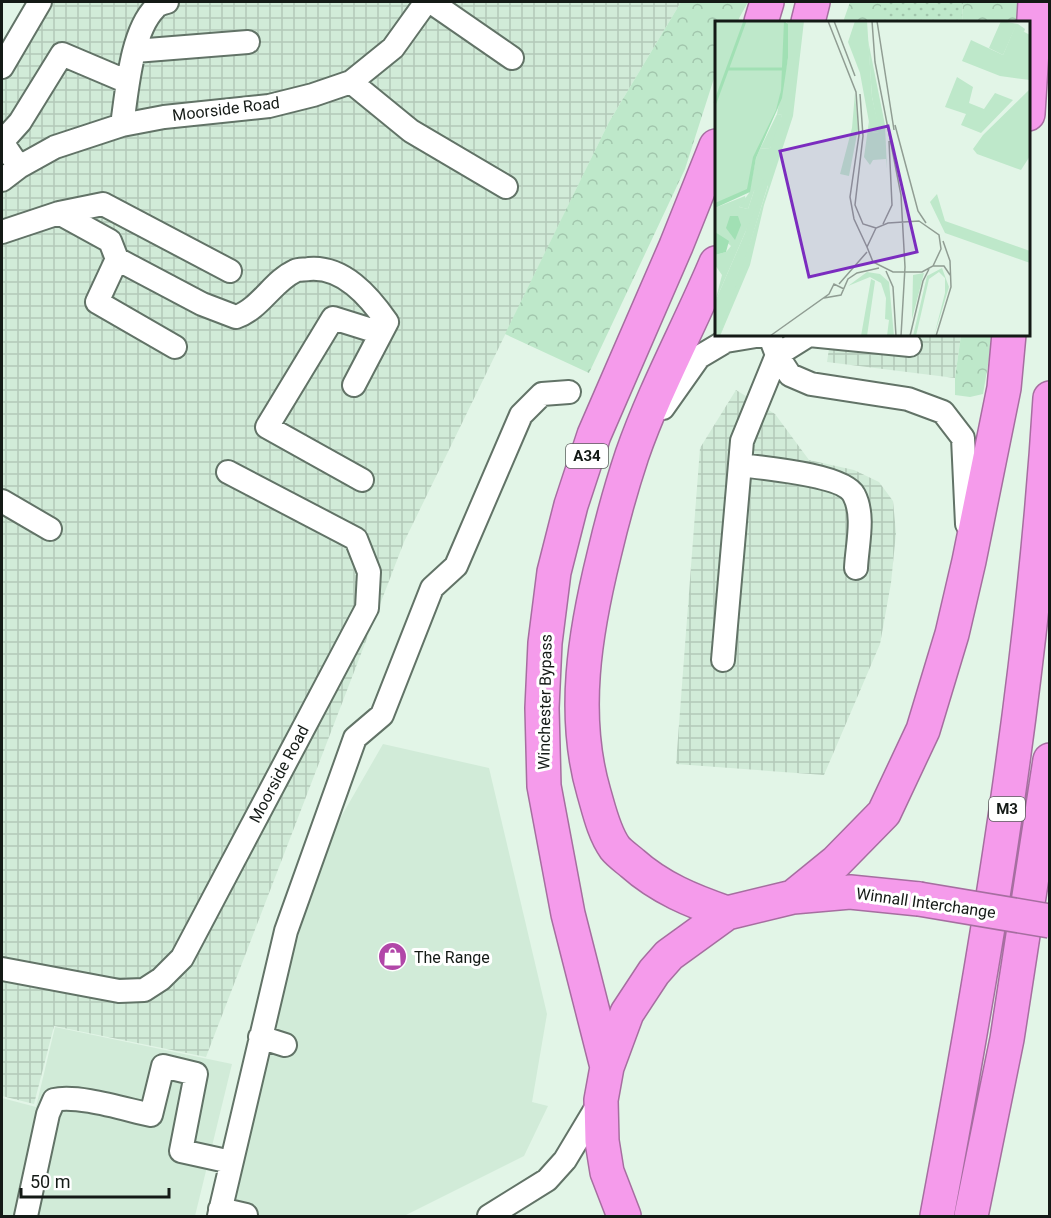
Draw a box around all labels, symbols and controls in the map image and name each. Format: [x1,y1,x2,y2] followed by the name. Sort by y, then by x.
[715,21,1030,336] inset map
[171,93,281,125] street label: Moorside Road
[566,444,608,468] road number: A34
[534,634,556,770] street label: Winchester Bypass
[245,722,313,826] street label: Moorside Road
[989,797,1025,821] road number: M3
[855,884,997,922] street label: Winnall Interchange
[377,941,409,973] shop icon: The Range
[414,948,490,967] place label: The Range
[21,1161,170,1199] scale bar
[30,1171,70,1192] text: 50 m

